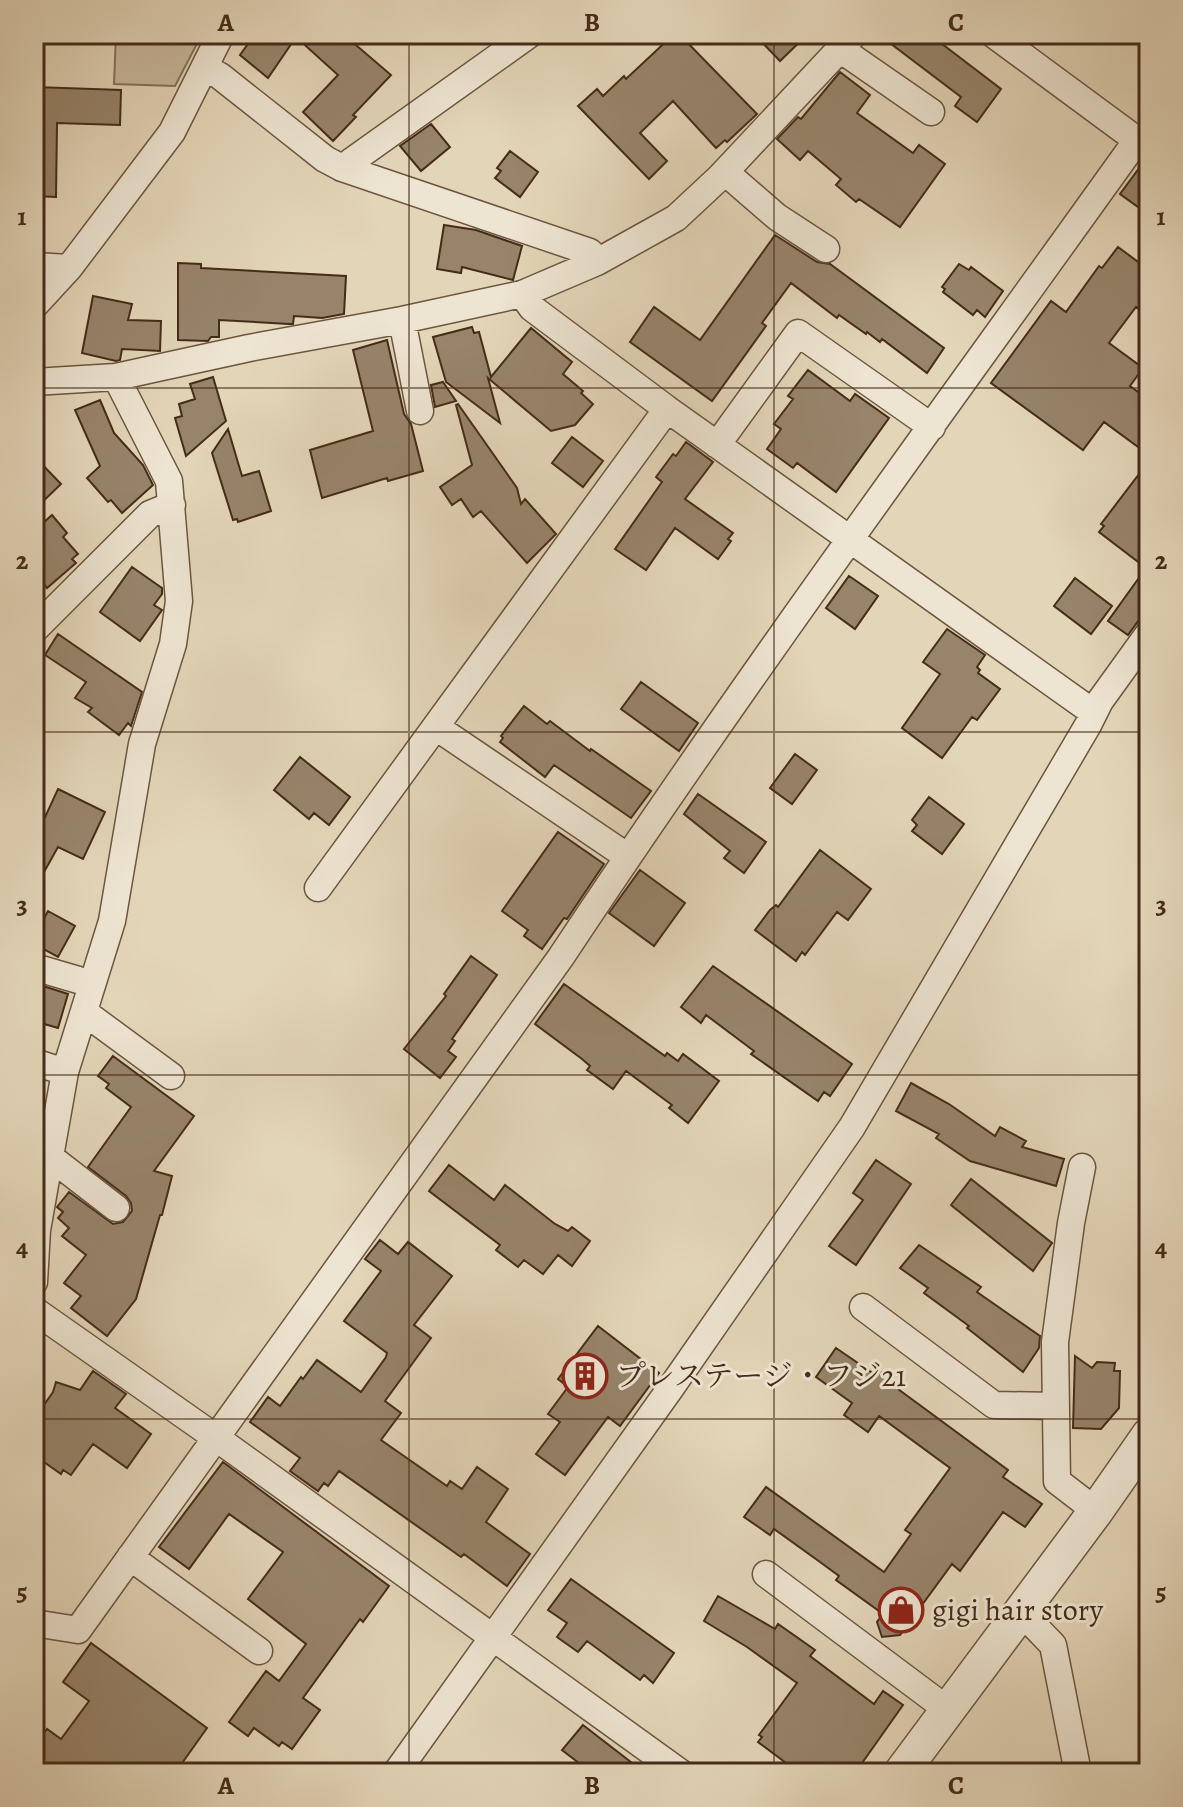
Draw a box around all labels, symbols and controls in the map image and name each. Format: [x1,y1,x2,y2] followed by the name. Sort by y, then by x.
[217,5,235,40] text: A
[584,5,600,40] text: B
[948,5,964,40] text: C
[17,199,27,234] text: 1
[1156,199,1166,234] text: 1
[16,543,29,578] text: 2
[1155,543,1168,578] text: 2
[16,887,28,922] text: 3
[1155,887,1167,922] text: 3
[16,1230,28,1265] text: 4
[1155,1230,1167,1265] text: 4
[561,1352,609,1400] building icon: プレステージ・フジ21
[616,1356,906,1396] place label: プレステージ・フジ21
[16,1574,28,1609] text: 5
[1155,1574,1167,1609] text: 5
[877,1586,925,1634] shop icon: gigi hair story
[932,1590,1104,1630] place label: gigi hair story
[217,1768,235,1803] text: A
[584,1768,600,1803] text: B
[948,1768,964,1803] text: C

